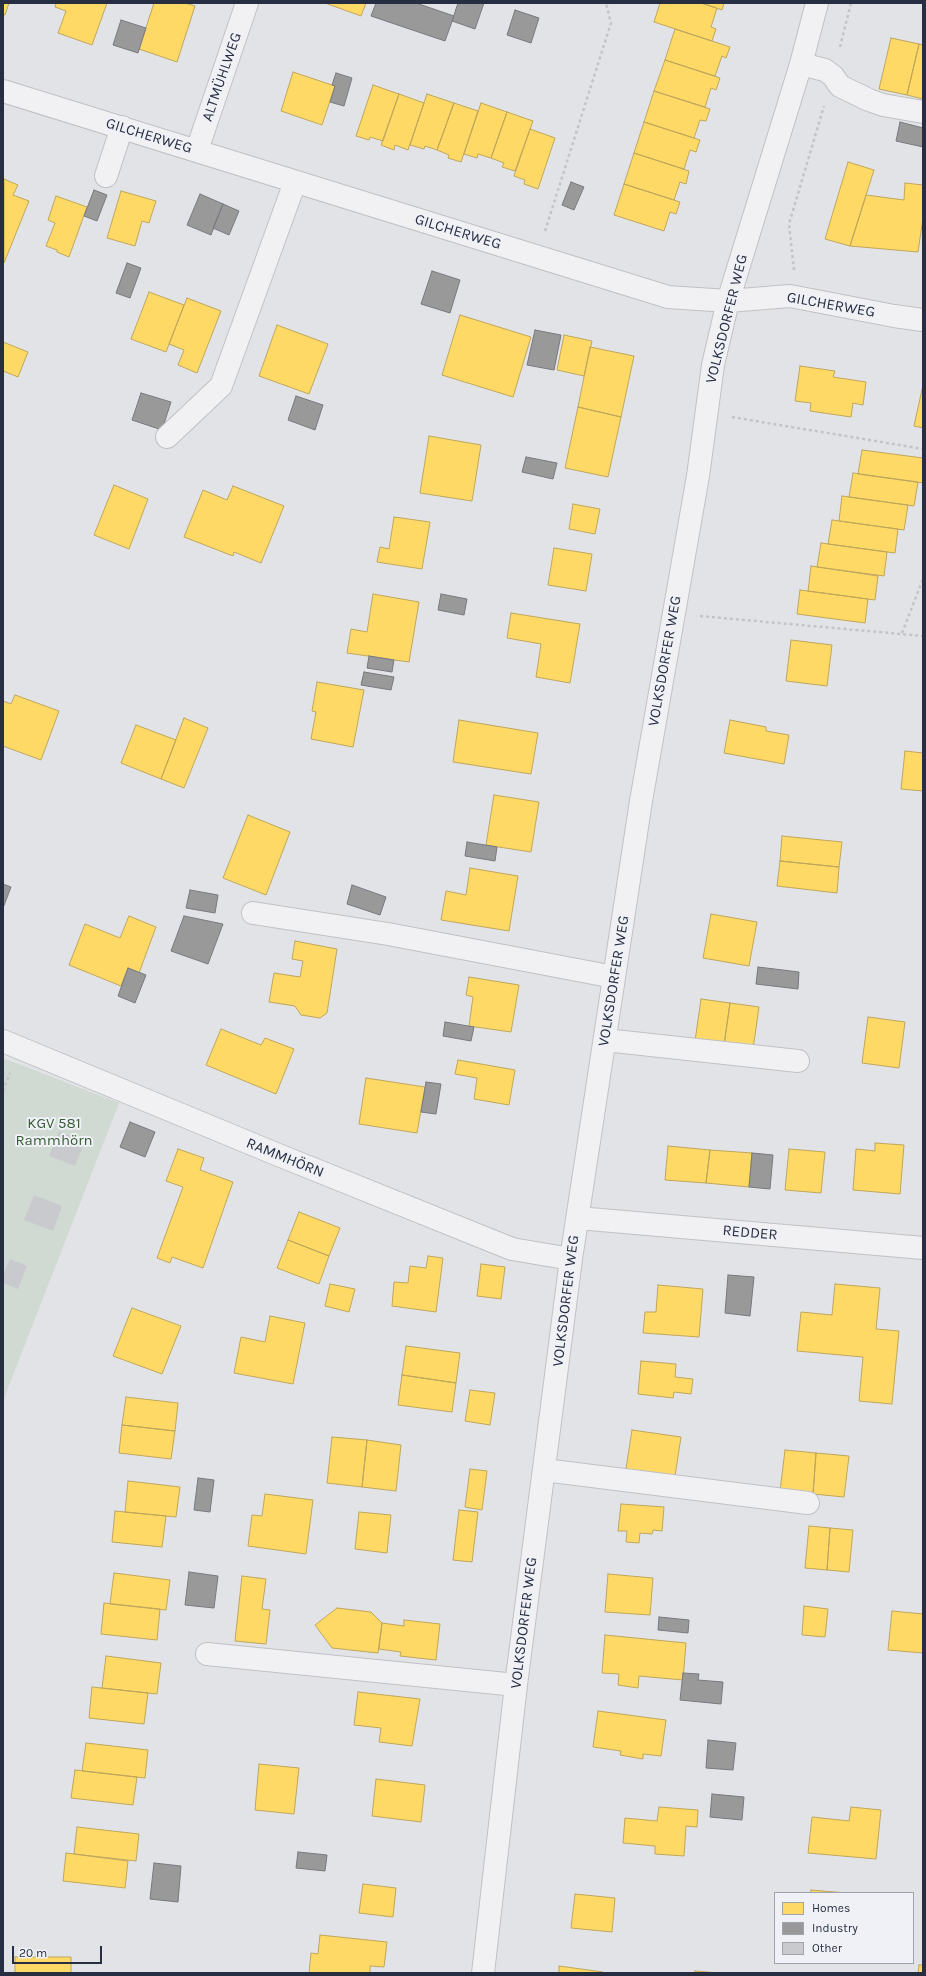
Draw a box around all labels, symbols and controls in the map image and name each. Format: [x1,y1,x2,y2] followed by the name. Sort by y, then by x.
[198,30,246,124] street label: ALTMÜHLWEG
[104,114,194,158] street label: GILCHERWEG
[413,210,503,254] street label: GILCHERWEG
[702,253,752,385] street label: VOLKSDORFER WEG
[786,288,876,322] street label: GILCHERWEG
[645,594,685,728] street label: VOLKSDORFER WEG
[595,914,633,1048] street label: VOLKSDORFER WEG
[15,1115,93,1150] park label: KGV 581 Rammhörn
[243,1134,327,1182] street label: RAMMHÖRN
[722,1222,778,1244] street label: REDDER
[549,1234,583,1368] street label: VOLKSDORFER WEG
[507,1556,541,1690] street label: VOLKSDORFER WEG
[774,1892,914,1964] legend
[812,1901,850,1915] text: Homes
[812,1921,858,1935] text: Industry
[14,1938,104,1964] scale bar
[812,1941,842,1955] text: Other
[19,1946,47,1960] text: 20 m

